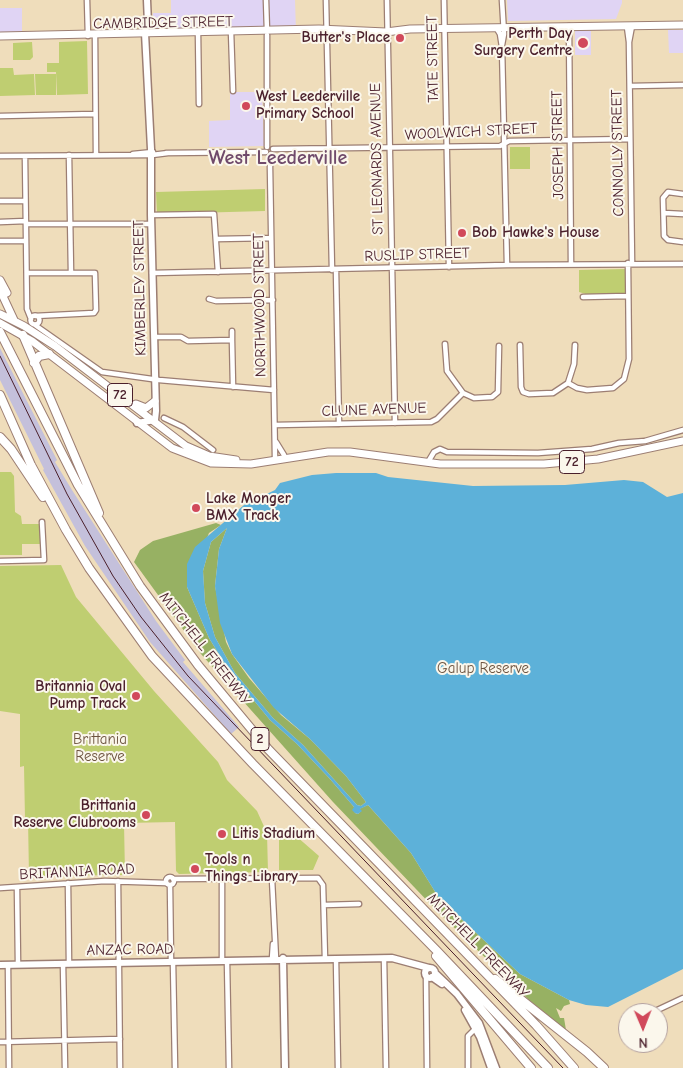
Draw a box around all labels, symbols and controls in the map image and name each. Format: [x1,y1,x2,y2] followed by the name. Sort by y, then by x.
[93,13,233,33] street label: CAMBRIDGE STREET
[423,15,443,103] street label: TATE STREET
[474,25,572,60] place label: Perth Day Surgery Centre
[302,29,390,47] place label: Butter's Place
[394,32,406,44] marker: Butter's Place
[576,36,590,50] marker: Perth Day Surgery Centre
[367,83,387,235] street label: ST LEONARDS AVENUE
[256,88,360,123] place label: West Leederville Primary School
[608,89,628,217] street label: CONNOLLY STREET
[548,90,568,200] street label: JOSEPH STREET
[240,100,252,112] marker: West Leederville Primary School
[404,120,538,144] street label: WOOLWICH STREET
[209,146,347,170] district label: West Leederville
[130,220,150,356] street label: KIMBERLEY STREET
[472,224,599,242] place label: Bob Hawke's House
[456,227,468,239] marker: Bob Hawke's House
[250,233,270,377] street label: NORTHWOOD STREET
[364,244,470,266] street label: RUSLIP STREET
[108,384,132,406] road number: 72
[321,399,427,421] street label: CLUNE AVENUE
[560,451,584,474] road number: 72
[206,490,291,525] place label: Lake Monger BMX Track
[190,502,202,514] marker: Lake Monger BMX Track
[155,589,255,709] street label: MITCHELL FREEWAY
[437,660,529,678] park label: Galup Reserve
[35,678,126,713] place label: Britannia Oval Pump Track
[130,690,142,702] marker: Britannia Oval Pump Track
[251,728,269,751] road number: 2
[73,731,127,766] park label: Brittania Reserve
[13,797,136,832] place label: Brittania Reserve Clubrooms
[140,809,152,821] marker: Brittania Reserve Clubrooms
[232,825,315,843] place label: Litis Stadium
[216,828,228,840] marker: Litis Stadium
[205,851,298,886] place label: Tools n Things Library
[19,860,135,884] street label: BRITANNIA ROAD
[189,863,201,875] marker: Tools n Things Library
[423,890,533,1002] street label: MITCHELL FREEWAY
[86,940,174,960] street label: ANZAC ROAD
[618,1003,668,1053] north arrow
[639,1034,648,1051] text: N

